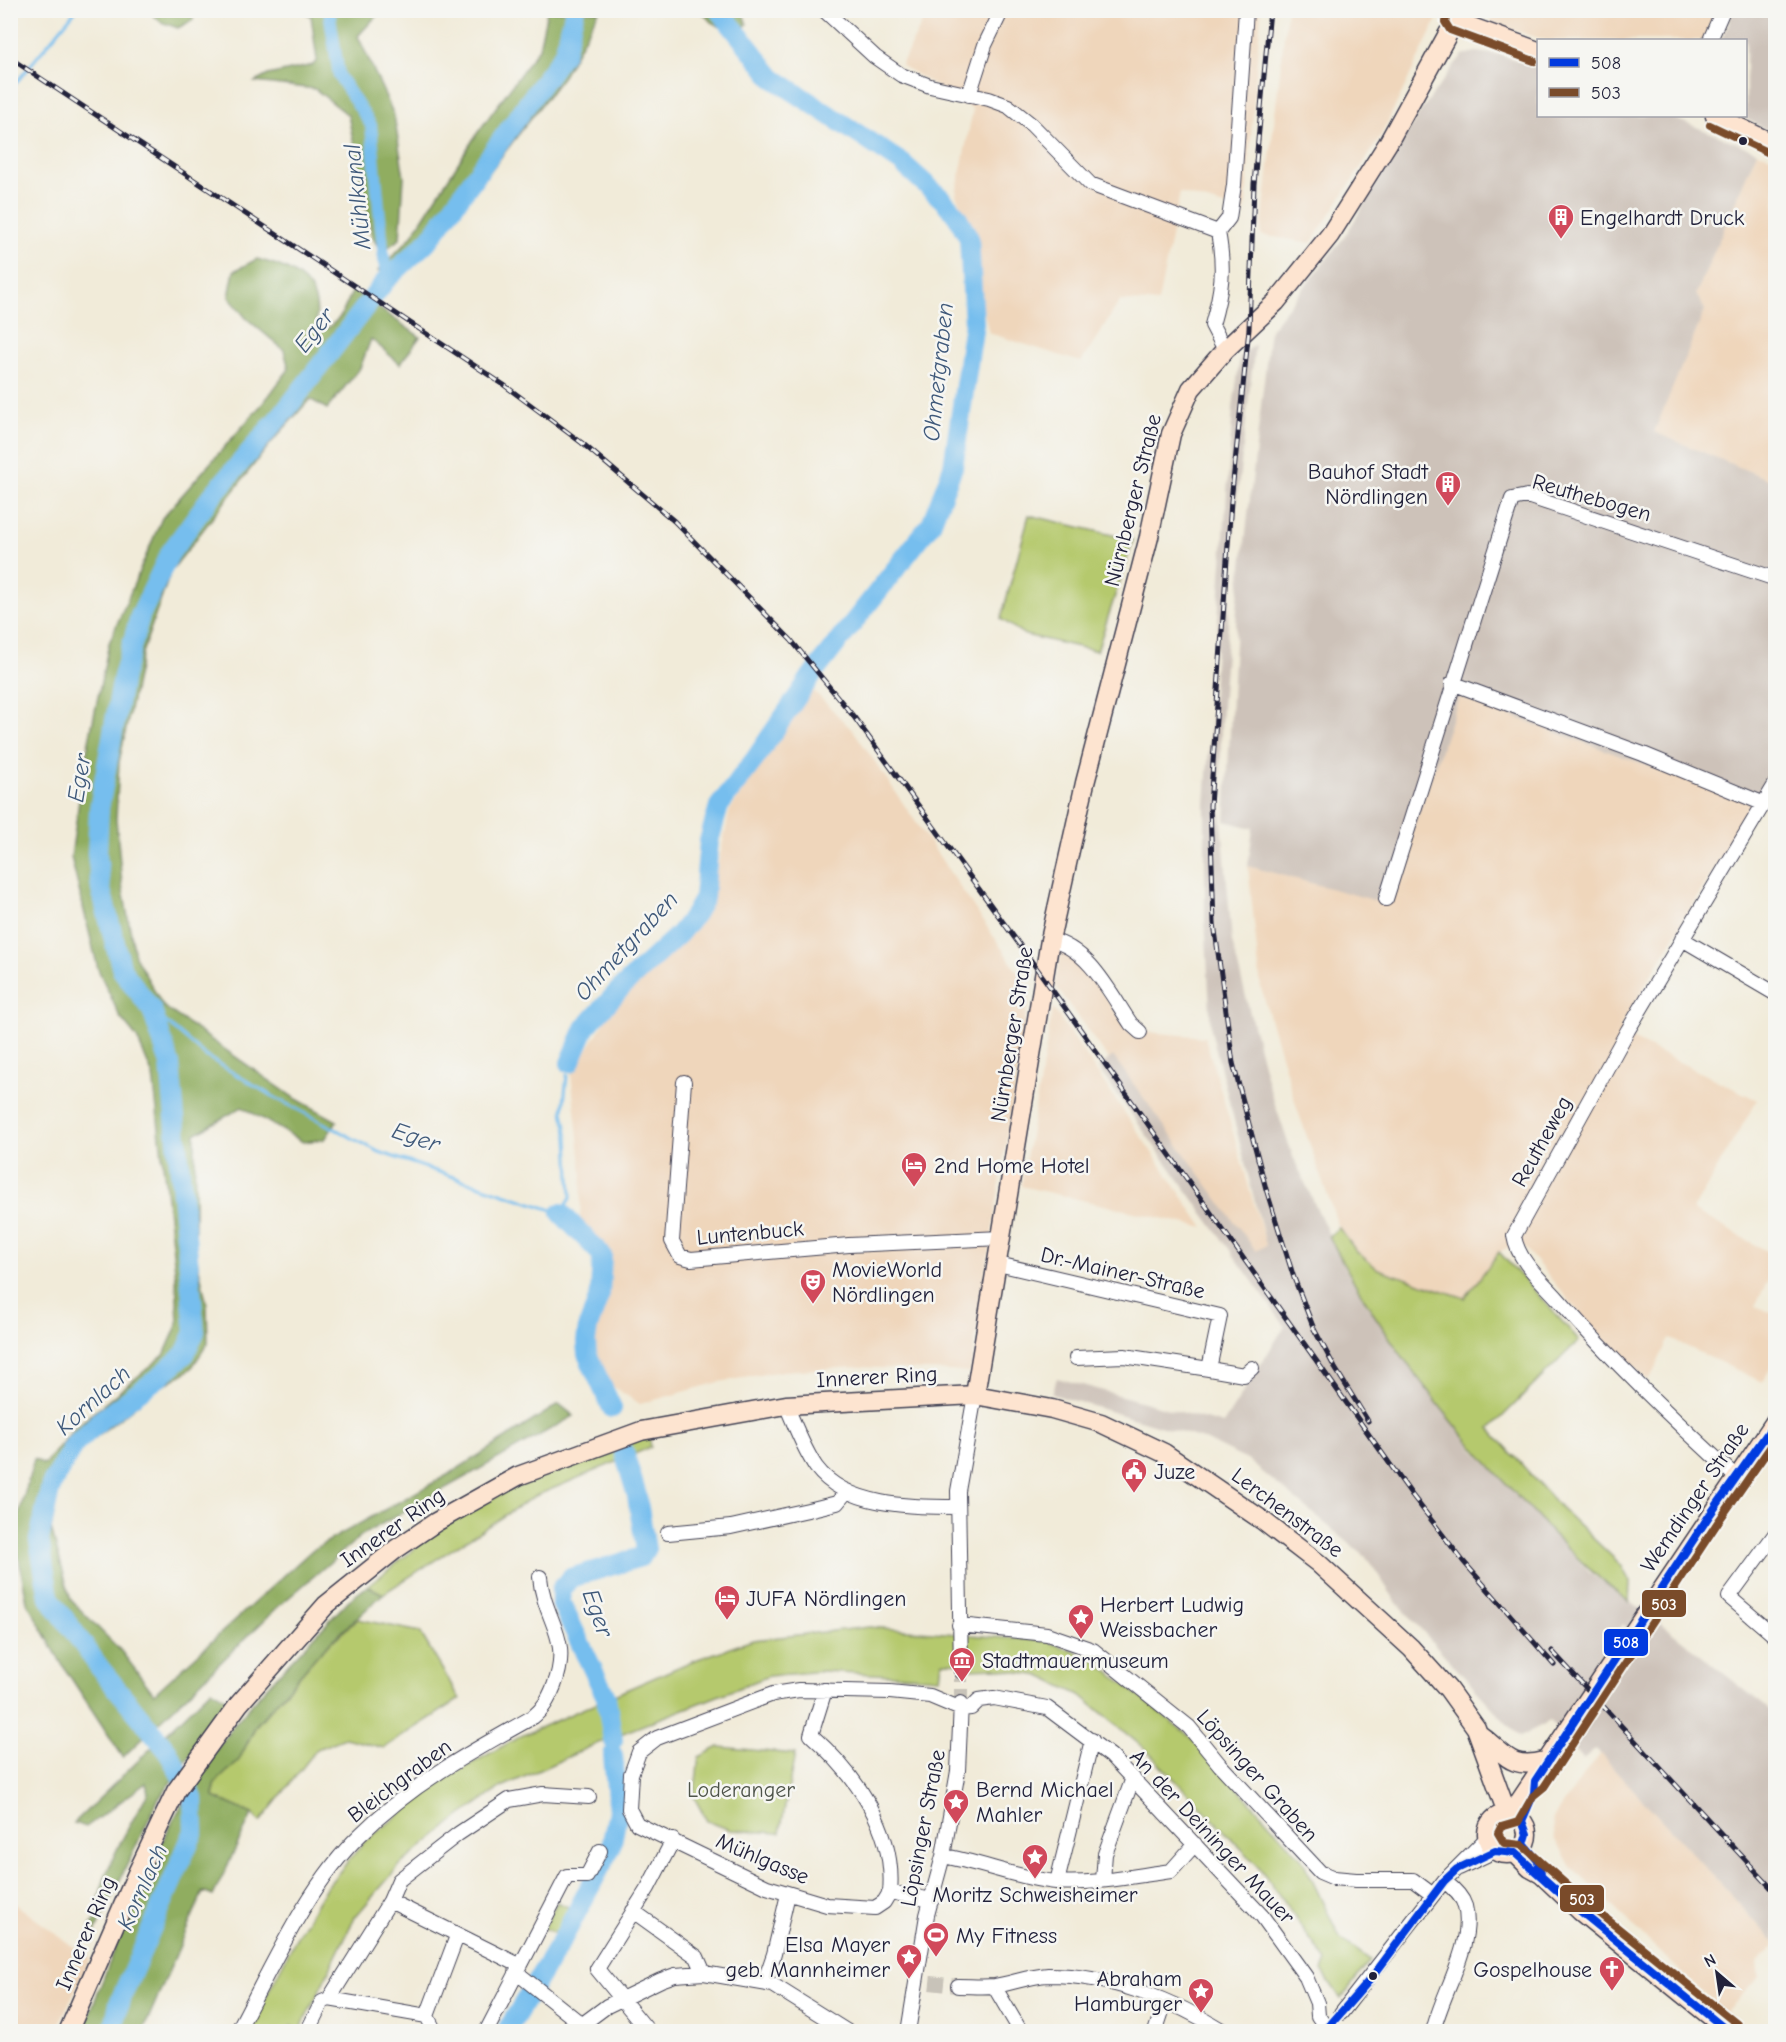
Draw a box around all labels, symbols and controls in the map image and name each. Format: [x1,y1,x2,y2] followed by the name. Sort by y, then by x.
[1537,39,1747,117] legend
[1591,53,1621,74] text: 508
[1591,83,1621,104] text: 503
[1737,135,1749,147] unlabelled marker
[337,142,377,252] water label: Mühlkanal
[1546,202,1576,240] building icon: Engelhardt Druck
[1580,205,1745,231] place label: Engelhardt Druck
[288,301,341,358] water label: Eger
[917,301,959,443] water label: Ohmetgraben
[1099,411,1167,589] street label: Nürnberger Straße
[1308,459,1429,510] place label: Bauhof Stadt Nördlingen
[1433,469,1463,507] building icon: Bauhof Stadt Nördlingen
[1529,469,1654,527] street label: Reuthebogen
[61,750,97,804] water label: Eger
[568,886,684,1006] water label: Ohmetgraben
[985,945,1039,1124] street label: Nürnberger Straße
[1506,1092,1577,1191] street label: Reutheweg
[388,1116,445,1159] water label: Eger
[899,1150,929,1188] hotel icon: 2nd Home Hotel
[934,1153,1090,1179] place label: 2nd Home Hotel
[696,1215,805,1251] street label: Luntenbuck
[1038,1241,1208,1305] street label: Dr.-Mainer-Straße
[832,1257,942,1308] place label: MovieWorld Nördlingen
[798,1267,828,1305] theatre icon: MovieWorld Nördlingen
[50,1359,136,1441] water label: Kornlach
[816,1361,938,1393] street label: Innerer Ring
[1635,1418,1755,1577] street label: Wemdinger Straße
[1119,1456,1149,1494] public building icon: Juze
[1154,1459,1195,1485] place label: Juze
[1226,1462,1348,1563] street label: Lerchenstraße
[335,1482,450,1573] street label: Innerer Ring
[712,1583,742,1621] hotel icon: JUFA Nördlingen
[577,1585,620,1642] water label: Eger
[746,1586,906,1612] place label: JUFA Nördlingen
[1641,1589,1687,1618] line badge: 503
[1100,1592,1244,1643] place label: Herbert Ludwig Weissbacher
[1651,1596,1677,1614] text: 503
[1066,1602,1096,1640] place icon: Herbert Ludwig Weissbacher
[1603,1628,1649,1657] line badge: 508
[1613,1634,1639,1652] text: 508
[947,1645,977,1683] museum icon: Stadtmauermuseum
[982,1648,1169,1674] place label: Stadtmauermuseum
[1191,1704,1324,1847] street label: Löpsinger Graben
[343,1733,457,1828] street label: Bleichgraben
[1124,1744,1300,1930] street label: An der Deininger Mauer
[895,1747,951,1909] street label: Löpsinger Straße
[687,1777,795,1803] park label: Loderanger
[976,1777,1114,1828] place label: Bernd Michael Mahler
[941,1787,971,1825] place icon: Bernd Michael Mahler
[712,1828,813,1890] street label: Mühlgasse
[111,1840,173,1934] water label: Kornlach
[1020,1842,1050,1880] place icon: Moritz Schweisheimer
[50,1872,122,1994] street label: Innerer Ring
[932,1882,1138,1908] place label: Moritz Schweisheimer
[1559,1884,1605,1913] line badge: 503
[1569,1891,1595,1909] text: 503
[921,1920,951,1958] sports icon: My Fitness
[956,1923,1057,1949] place label: My Fitness
[726,1932,890,1983] place label: Elsa Mayer geb. Mannheimer
[894,1942,924,1980] place icon: Elsa Mayer geb. Mannheimer
[1687,1943,1747,2003] north arrow
[1701,1950,1719,1971] text: N
[1597,1954,1627,1992] church icon: Gospelhouse
[1473,1957,1592,1983] place label: Gospelhouse
[1074,1966,1182,2017] place label: Abraham Hamburger
[1367,1970,1379,1982] unlabelled marker
[1186,1976,1216,2014] place icon: Abraham Hamburger

